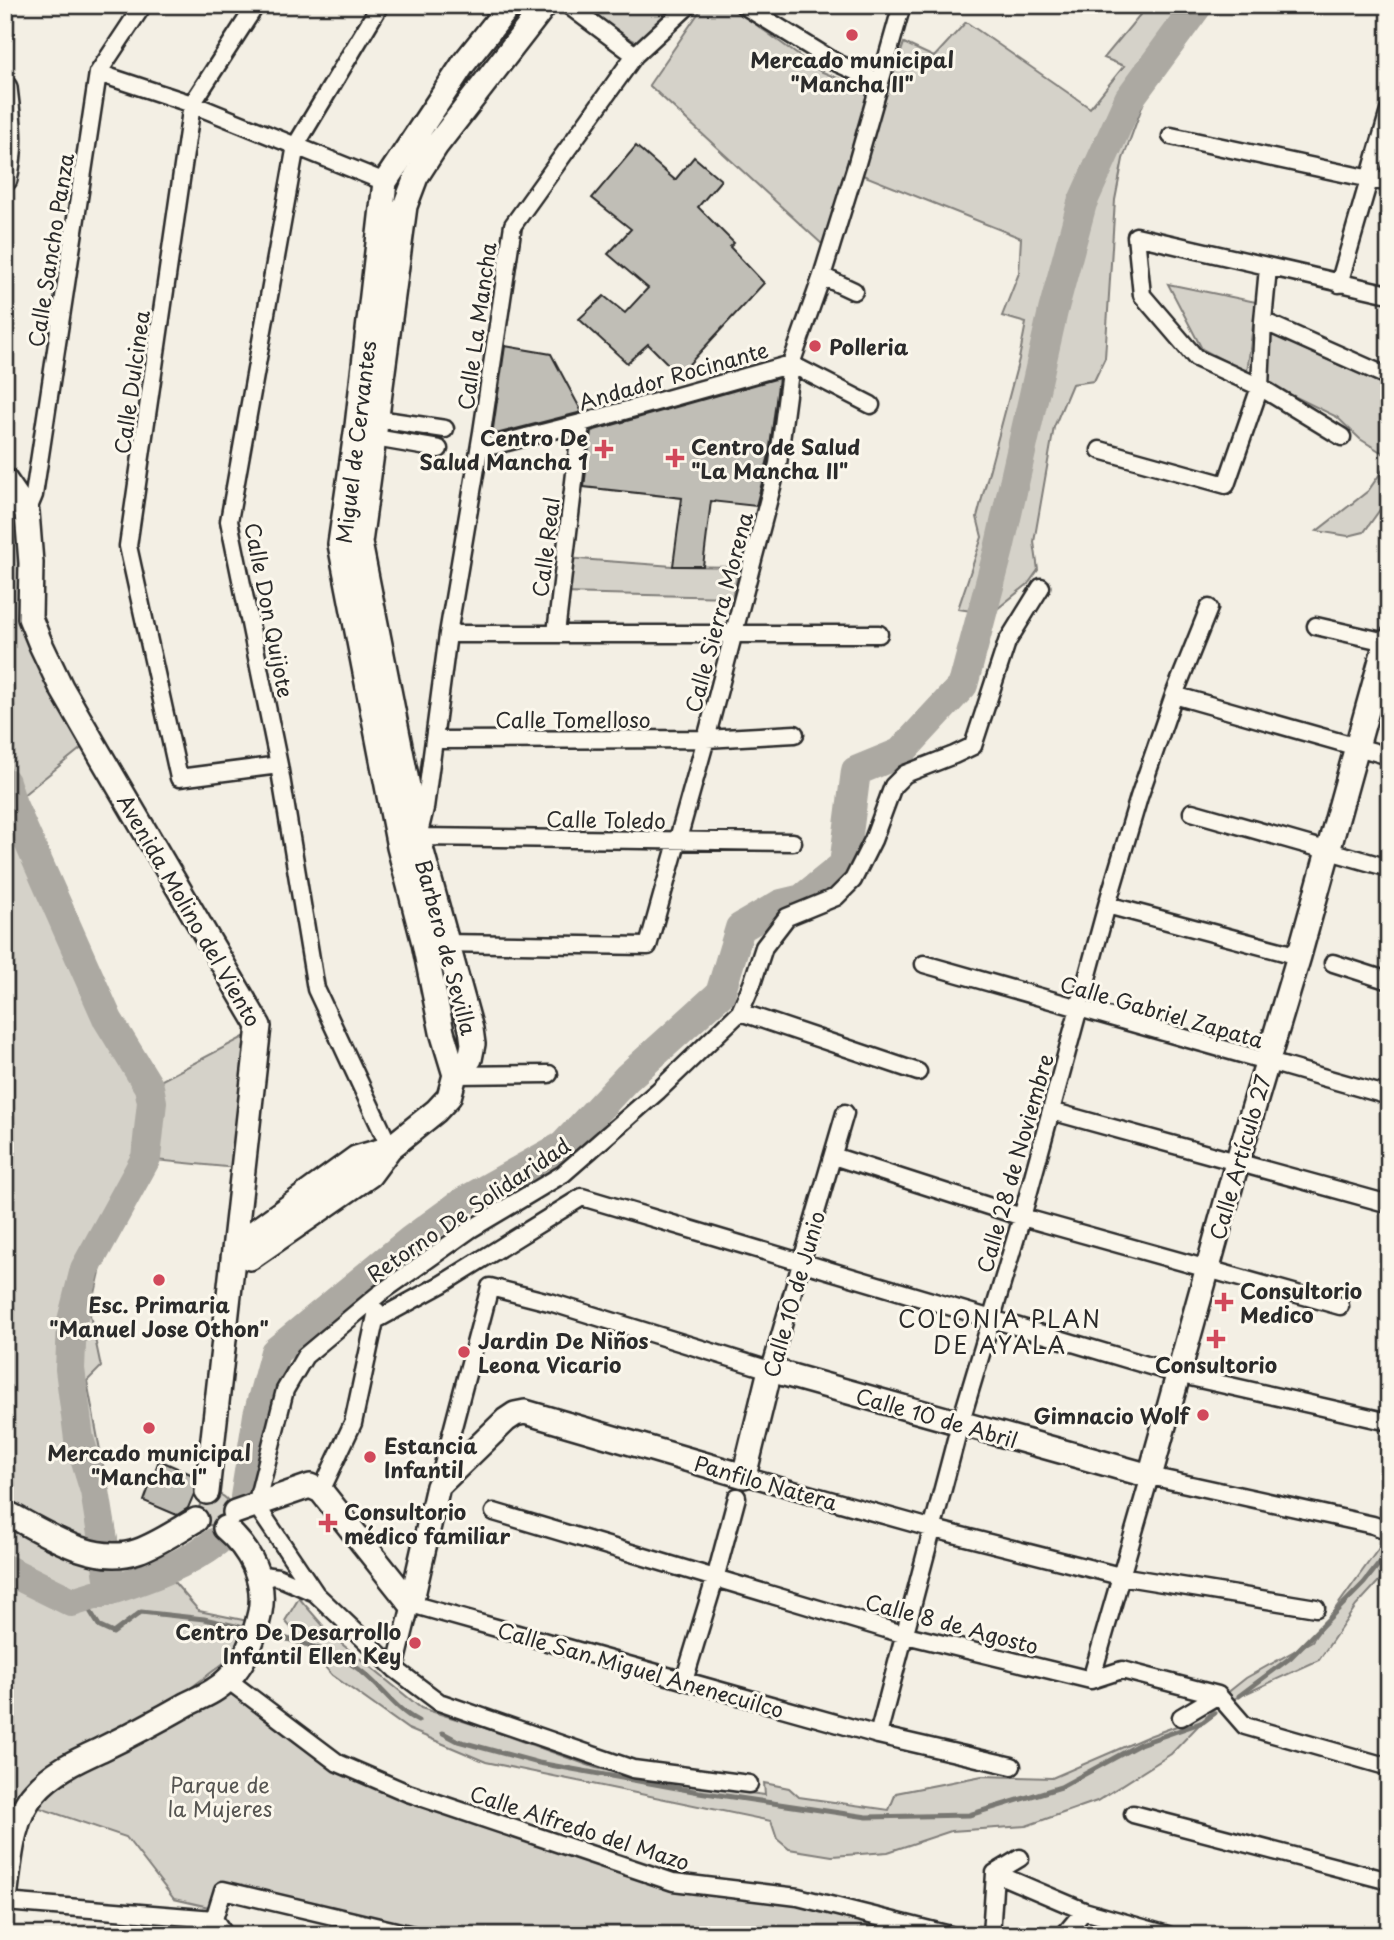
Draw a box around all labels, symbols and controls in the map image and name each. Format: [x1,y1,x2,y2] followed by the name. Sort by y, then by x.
[844,27,860,43] marker: Mercado municipal "Mancha II"
[750,43,954,99] place label: Mercado municipal "Mancha II"
[19,151,81,349] street label: Calle Sancho Panza
[448,240,504,412] street label: Calle La Mancha
[105,308,157,456] street label: Calle Dulcinea
[829,330,909,362] place label: Polleria
[574,333,772,417] street label: Andador Rocinante
[807,338,823,354] marker: Polleria
[327,339,383,545] street label: Miguel de Cervantes
[419,421,588,477] place label: Centro De Salud Mancha 1
[691,430,860,486] place label: Centro de Salud "La Mancha II"
[594,439,614,459] marker: Centro De Salud Mancha 1
[665,448,685,468] marker: Centro de Salud "La Mancha II"
[523,495,567,599] street label: Calle Real
[676,508,760,716] street label: Calle Sierra Morena
[237,520,303,700] street label: Calle Don Quijote
[495,703,651,735] street label: Calle Tomelloso
[110,788,270,1032] street label: Avenida Molino del Viento
[546,802,666,836] street label: Calle Toledo
[408,856,486,1038] street label: Barbero de Sevilla
[1057,967,1268,1056] street label: Calle Gabriel Zapata
[967,1050,1061,1276] street label: Calle 28 de Noviembre
[1200,1071,1278,1243] street label: Calle Artículo 27
[360,1129,576,1289] street label: Retorno De Solidaridad
[754,1207,832,1381] street label: Calle 10 de Junio
[151,1272,167,1288] marker: Esc. Primaria "Manuel Jose Othon"
[1240,1274,1362,1330] place label: Consultorio Medico
[49,1288,269,1344] place label: Esc. Primaria "Manuel Jose Othon"
[1214,1292,1234,1312] marker: Consultorio Medico
[898,1301,1102,1362] district label: COLONIA PLAN DE AYALA
[478,1324,648,1380] place label: Jardin De Niños Leona Vicario
[1206,1329,1226,1349] marker: Consultorio
[456,1344,472,1360] marker: Jardin De Niños Leona Vicario
[1155,1348,1277,1380] place label: Consultorio
[852,1379,1022,1455] street label: Calle 10 de Abril
[1034,1399,1191,1431] place label: Gimnacio Wolf
[1195,1407,1211,1423] marker: Gimnacio Wolf
[141,1420,157,1436] marker: Mercado municipal "Mancha I"
[384,1429,478,1485] place label: Estancia Infantil
[47,1436,251,1492] place label: Mercado municipal "Mancha I"
[691,1446,841,1518] street label: Panfilo Natera
[362,1449,378,1465] marker: Estancia Infantil
[344,1495,510,1551] place label: Consultorio médico familiar
[318,1513,338,1533] marker: Consultorio médico familiar
[862,1584,1042,1662] street label: Calle 8 de Agosto
[494,1613,788,1725] street label: Calle San Miguel Anenecuilco
[175,1615,401,1671] place label: Centro De Desarrollo Infantil Ellen Key
[407,1635,423,1651] marker: Centro De Desarrollo Infantil Ellen Key
[168,1768,272,1824] park label: Parque de la Mujeres
[466,1776,694,1878] street label: Calle Alfredo del Mazo

